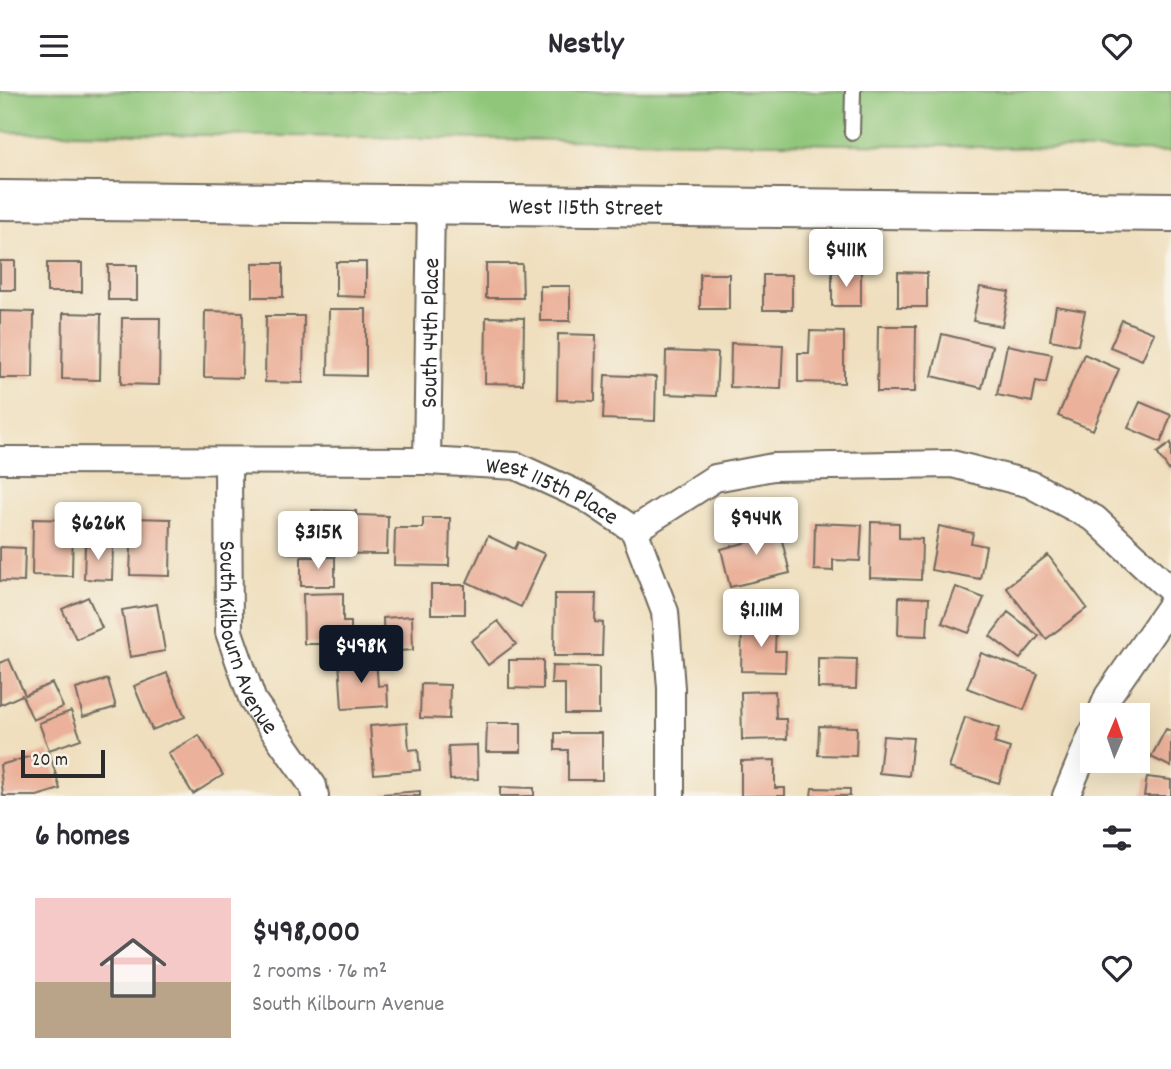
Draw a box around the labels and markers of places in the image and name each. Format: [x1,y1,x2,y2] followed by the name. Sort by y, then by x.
[797,229,895,289] pin: $411K
[707,497,805,557] pin: $944K
[49,503,147,562] pin: $626K
[269,511,367,571] pin: $315K
[704,589,818,649] pin: $1.11M
[312,625,410,685] pin: $498K

